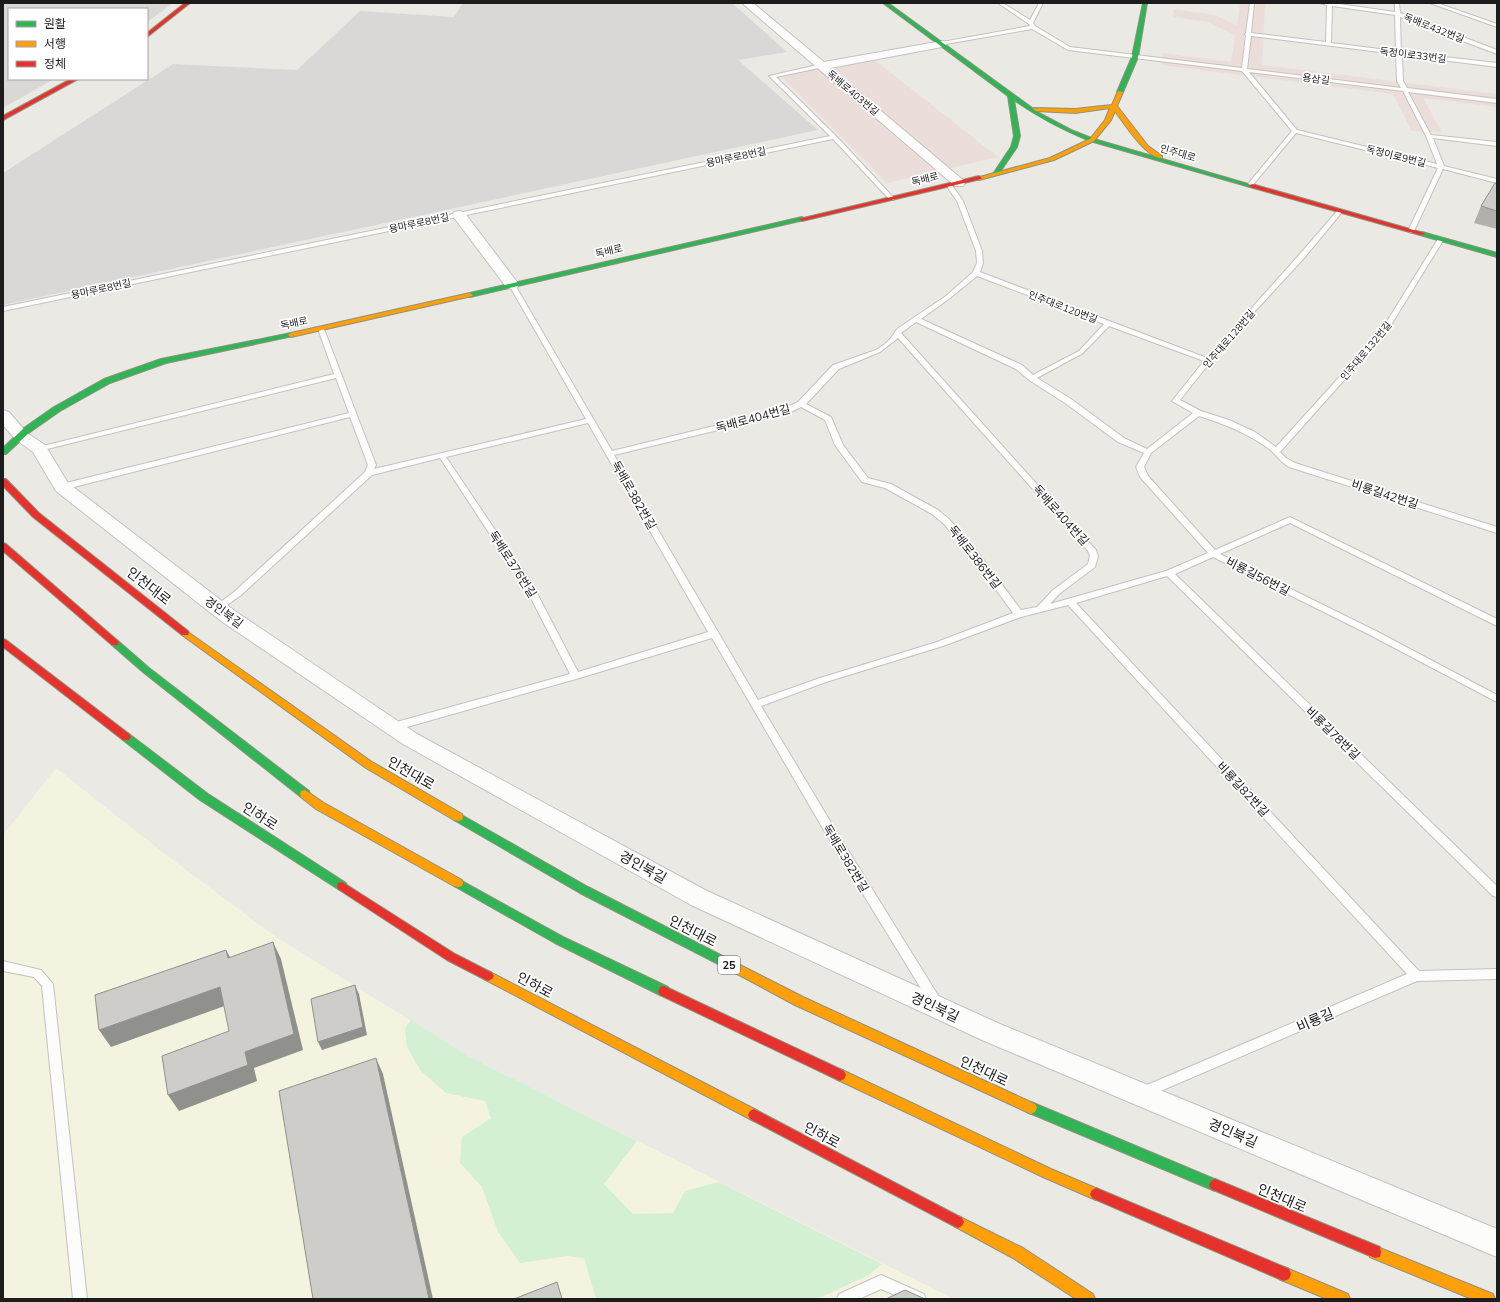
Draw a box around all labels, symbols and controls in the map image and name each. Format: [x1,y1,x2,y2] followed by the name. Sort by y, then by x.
[8,8,148,80] legend
[1402,10,1466,46] street label: 독배로432번길
[44,16,66,31] text: 원활
[44,36,66,51] text: 서행
[1379,44,1447,66] street label: 독정이로33번길
[44,56,66,71] text: 정체
[824,67,882,119] street label: 독배로403번길
[1302,71,1330,87] street label: 용삼길
[1159,142,1197,164] street label: 인주대로
[1365,142,1427,170] street label: 독정이로9번길
[705,144,767,170] street label: 용마루로8번길
[910,169,940,189] street label: 독배로
[388,210,450,236] street label: 용마루로8번길
[594,242,624,260] street label: 독배로
[70,276,132,302] street label: 용마루로8번길
[1027,288,1099,326] street label: 인주대로120번길
[1200,307,1258,371] street label: 인주대로128번길
[279,314,309,332] street label: 독배로
[1337,319,1395,383] street label: 인주대로132번길
[714,401,792,435] street label: 독배로404번길
[608,458,660,532] street label: 독배로382번길
[1350,476,1420,512] street label: 비룡길42번길
[1030,481,1092,549] street label: 독배로404번길
[945,522,1005,592] street label: 독배로386번길
[486,528,540,600] street label: 독배로376번길
[1224,554,1292,598] street label: 비룡길56번길
[123,563,175,609] street label: 인천대로
[202,593,246,631] street label: 경인북길
[1303,703,1363,763] street label: 비룡길78번길
[384,752,438,794] street label: 인천대로
[1214,758,1272,820] street label: 비룡길82번길
[239,798,281,834] street label: 인하로
[820,821,872,895] street label: 독배로382번길
[616,847,670,887] street label: 경인북길
[666,911,720,951] street label: 인천대로
[718,956,740,974] road number: 25
[514,968,556,1002] street label: 인하로
[908,988,962,1026] street label: 경인북길
[1294,1004,1336,1036] street label: 비룡길
[957,1052,1011,1090] street label: 인천대로
[1206,1115,1260,1151] street label: 경인북길
[801,1118,843,1152] street label: 인하로
[1255,1180,1309,1216] street label: 인천대로

